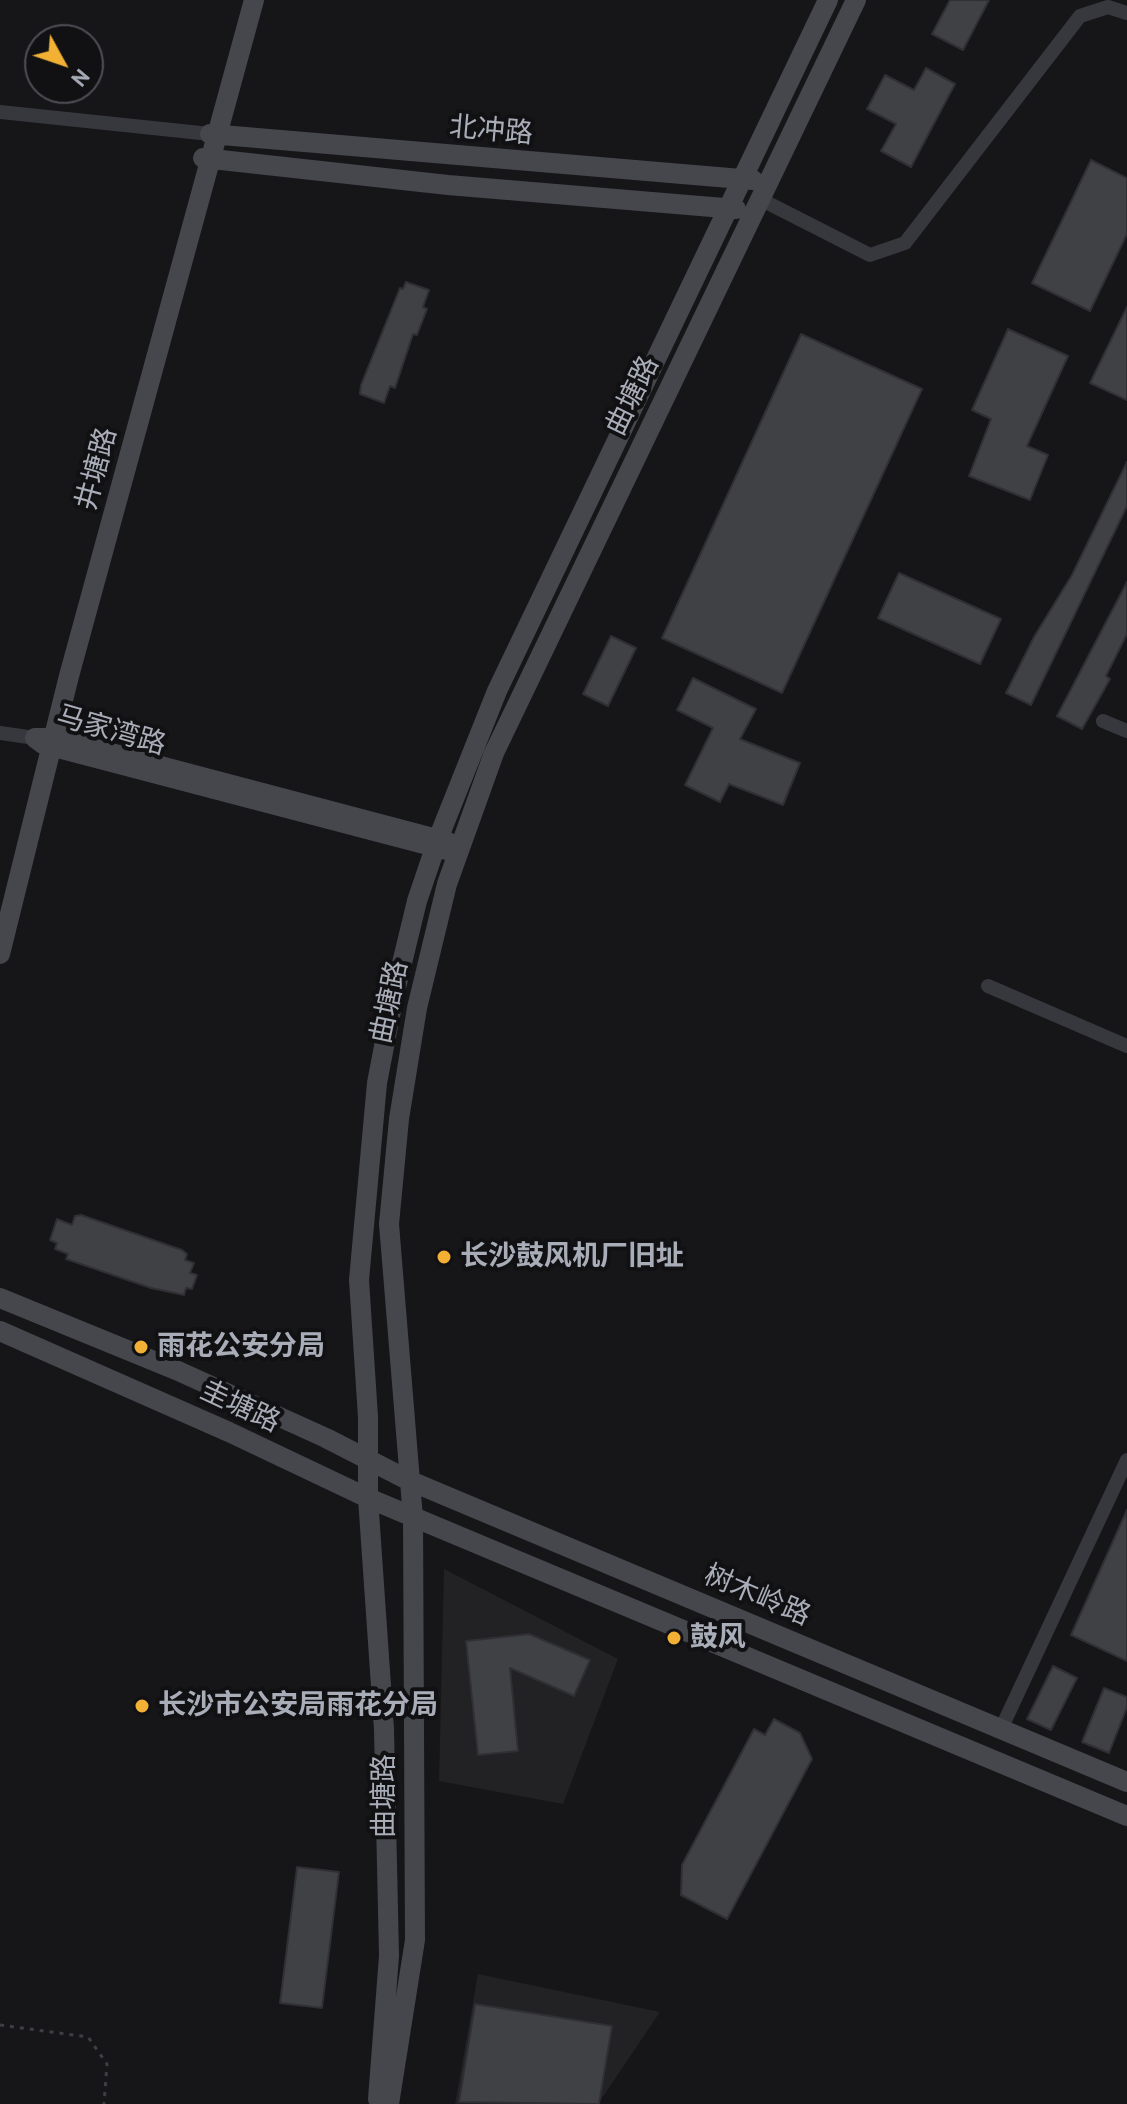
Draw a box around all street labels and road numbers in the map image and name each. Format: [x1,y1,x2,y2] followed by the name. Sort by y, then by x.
[448,111,534,151] street label: 北冲路
[599,351,667,441] street label: 曲塘路
[70,424,124,514] street label: 井塘路
[53,699,169,763] street label: 马家湾路
[365,957,415,1047] street label: 曲塘路
[195,1374,285,1440] street label: 圭塘路
[699,1559,815,1633] street label: 树木岭路
[368,1754,402,1838] street label: 曲塘路

